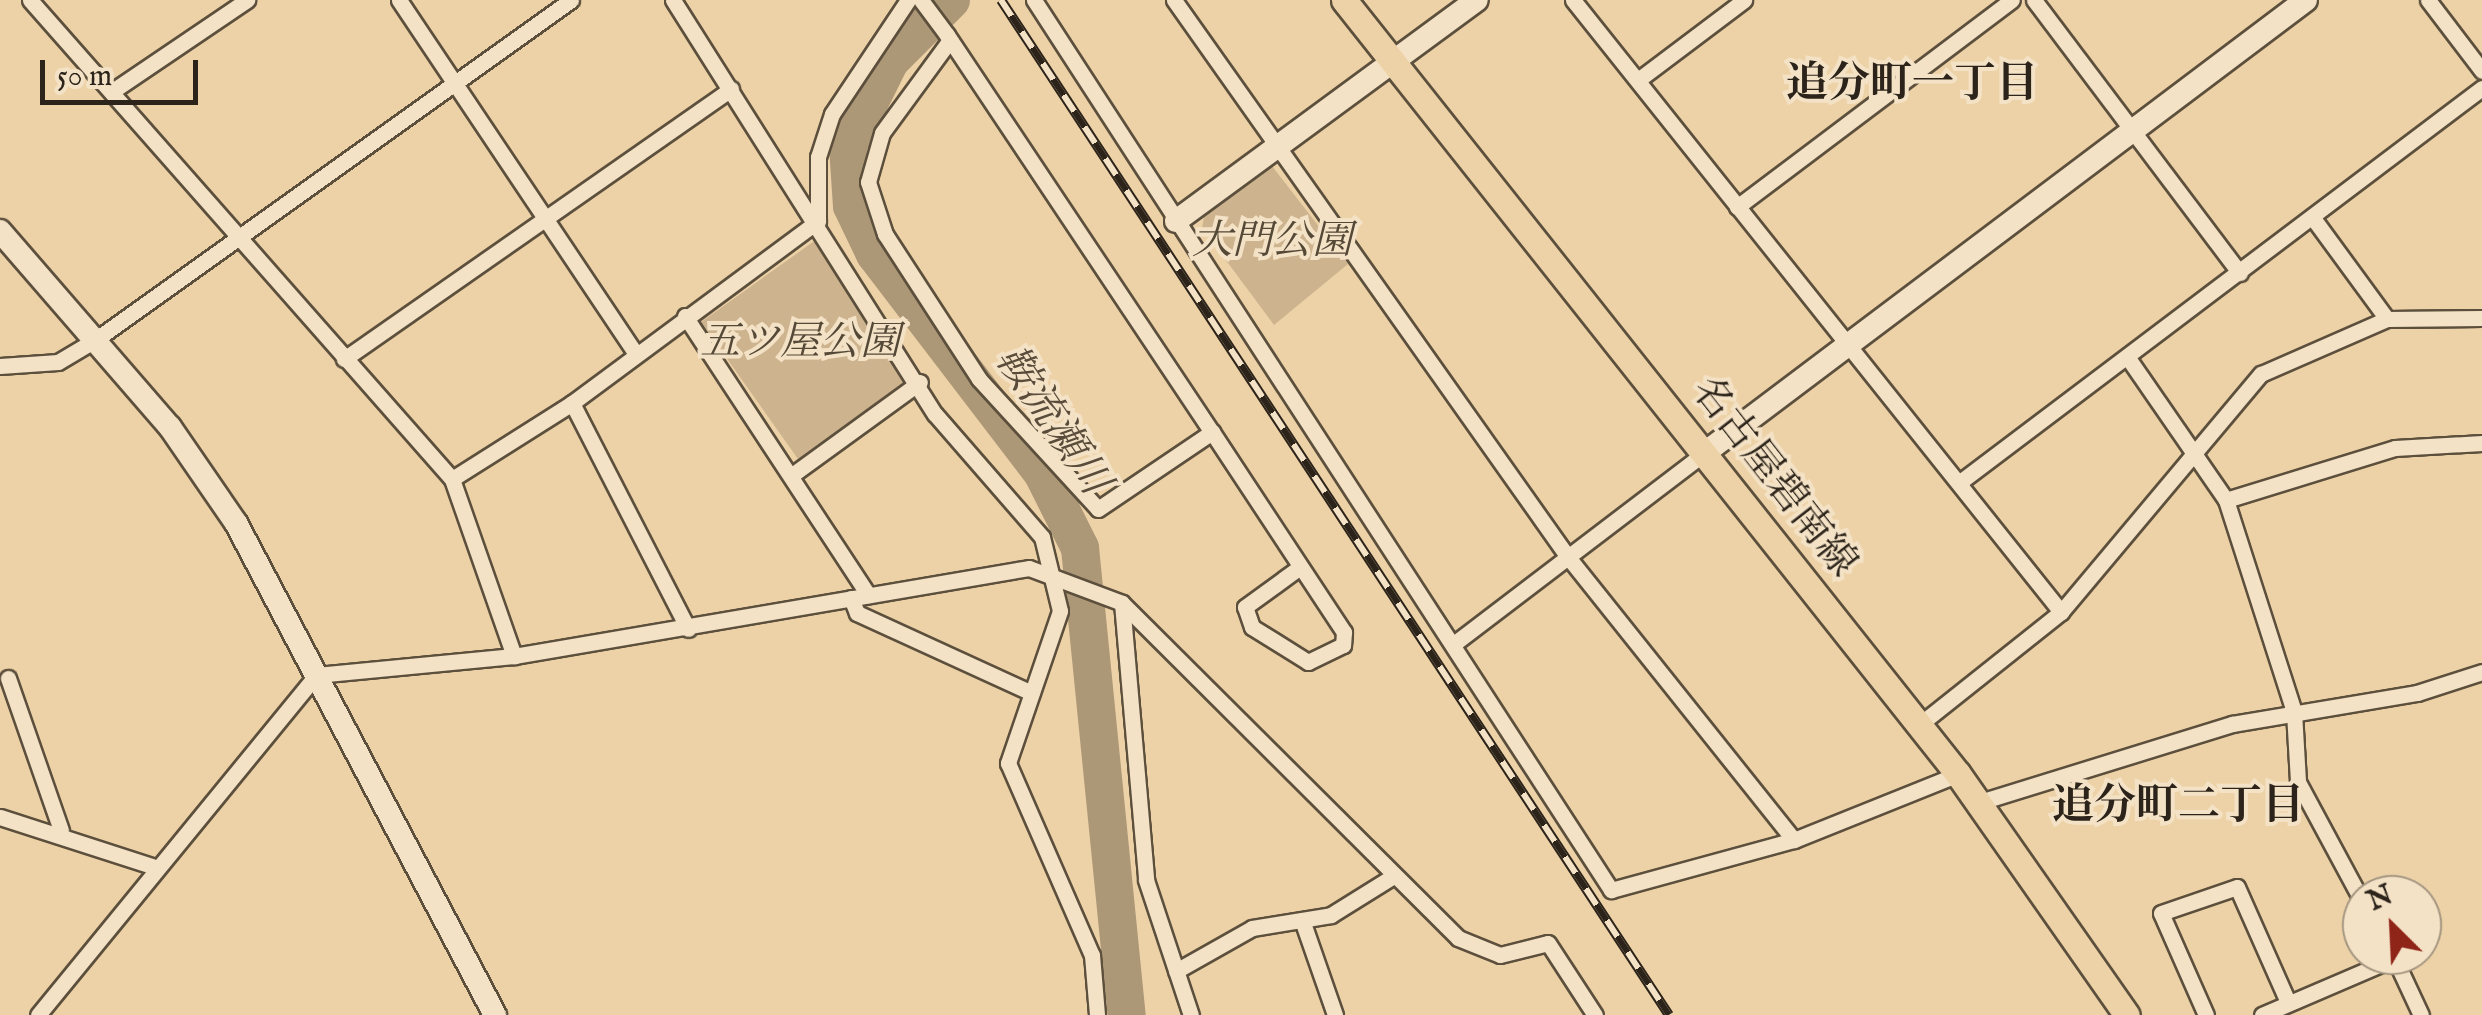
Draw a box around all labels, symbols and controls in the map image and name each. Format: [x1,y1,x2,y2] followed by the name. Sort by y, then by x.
[45,40,202,102] scale bar
[57,58,112,96] text: 50 m
[1786,60,2038,110] district label: 追分町一丁目
[1192,219,1352,267] park label: 大門公園
[700,320,900,368] park label: 五ツ屋公園
[983,337,1119,505] water label: 鞍流瀬川
[1680,369,1866,587] street label: 名古屋碧南線
[2052,782,2304,832] district label: 追分町二丁目
[2342,875,2442,975] north arrow
[2362,878,2399,920] text: N

